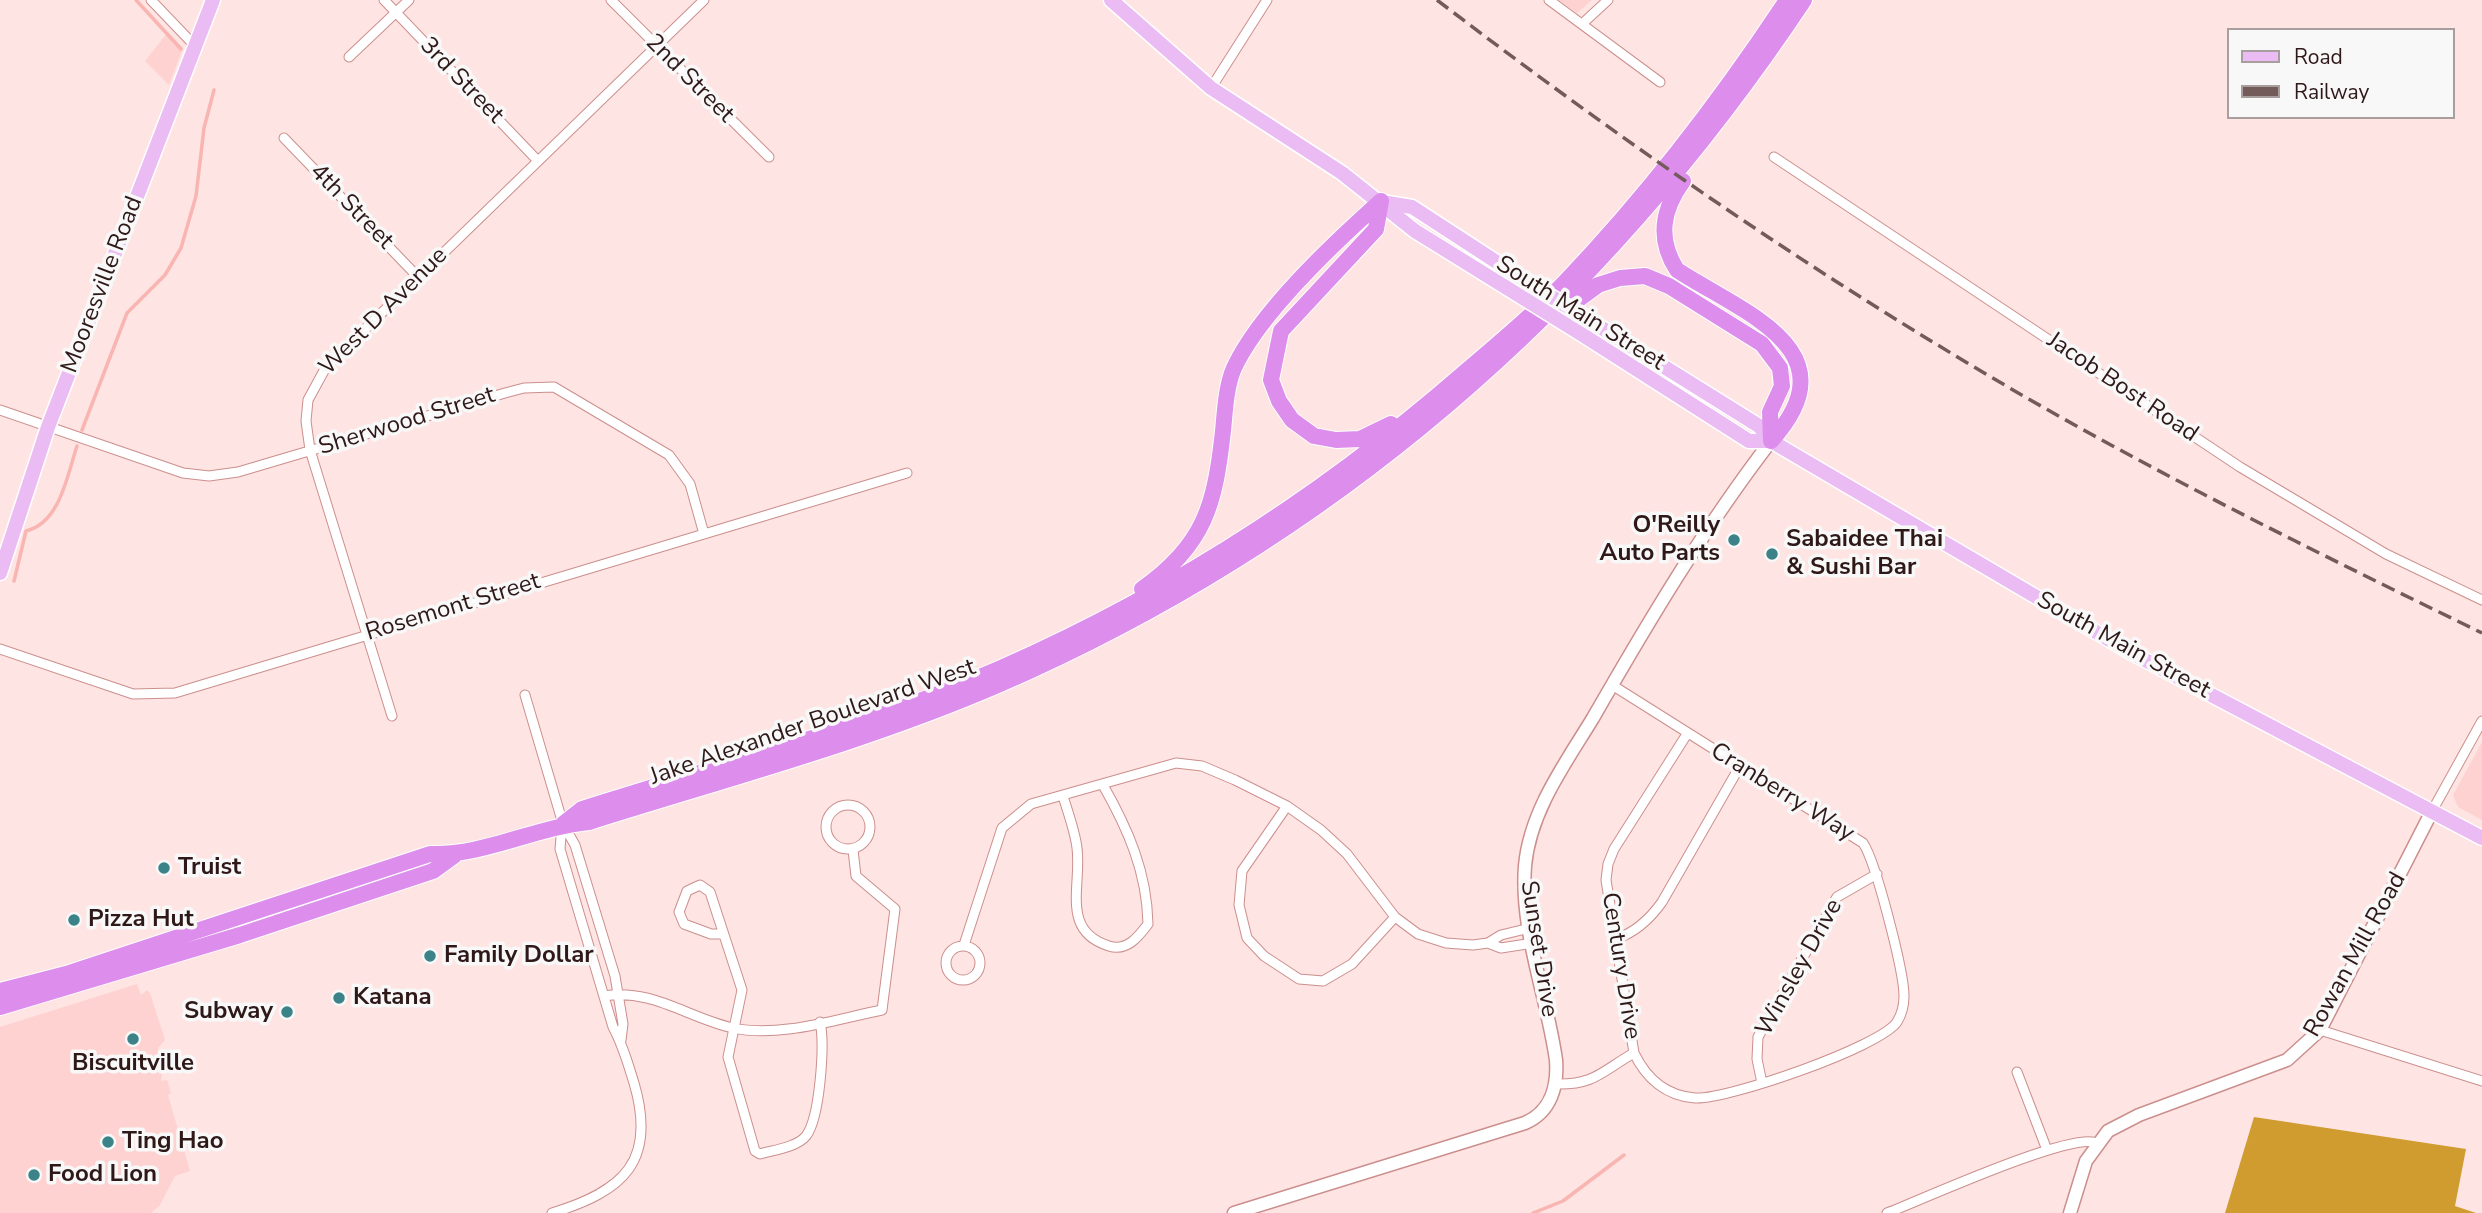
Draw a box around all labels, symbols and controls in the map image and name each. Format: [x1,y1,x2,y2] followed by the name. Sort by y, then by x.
[2226,28,2454,119] legend
[639,29,739,129] street label: 2nd Street
[413,32,509,130] street label: 3rd Street
[2294,43,2343,71] text: Road
[2294,78,2369,106] text: Railway
[303,158,399,256] street label: 4th Street
[56,193,150,377] street label: Mooresville Road
[314,242,454,382] street label: West D Avenue
[1490,250,1670,378] street label: South Main Street
[2041,327,2203,449] street label: Jacob Bost Road
[315,382,499,462] street label: Sherwood Street
[1600,512,1720,568] place label: O'Reilly Auto Parts
[1786,526,1943,582] place label: Sabaidee Thai & Sushi Bar
[1726,532,1742,548] marker: O'Reilly Auto Parts
[1764,546,1780,562] marker: Sabaidee Thai & Sushi Bar
[362,568,544,648] street label: Rosemont Street
[2031,586,2215,706] street label: South Main Street
[646,654,980,792] street label: Jake Alexander Boulevard West
[1705,737,1859,849] street label: Cranberry Way
[178,854,241,882] place label: Truist
[156,860,172,876] marker: Truist
[2299,868,2413,1042] street label: Rowan Mill Road
[1513,879,1563,1019] street label: Sunset Drive
[1594,891,1646,1041] street label: Century Drive
[1751,894,1849,1042] street label: Winsley Drive
[88,906,194,934] place label: Pizza Hut
[66,912,82,928] marker: Pizza Hut
[444,942,594,970] place label: Family Dollar
[422,948,438,964] marker: Family Dollar
[353,984,432,1012] place label: Katana
[331,990,347,1006] marker: Katana
[184,998,273,1026] place label: Subway
[279,1004,295,1020] marker: Subway
[125,1031,141,1047] marker: Biscuitville
[72,1050,194,1078] place label: Biscuitville
[122,1128,224,1156] place label: Ting Hao
[100,1134,116,1150] marker: Ting Hao
[48,1161,157,1189] place label: Food Lion
[26,1167,42,1183] marker: Food Lion

